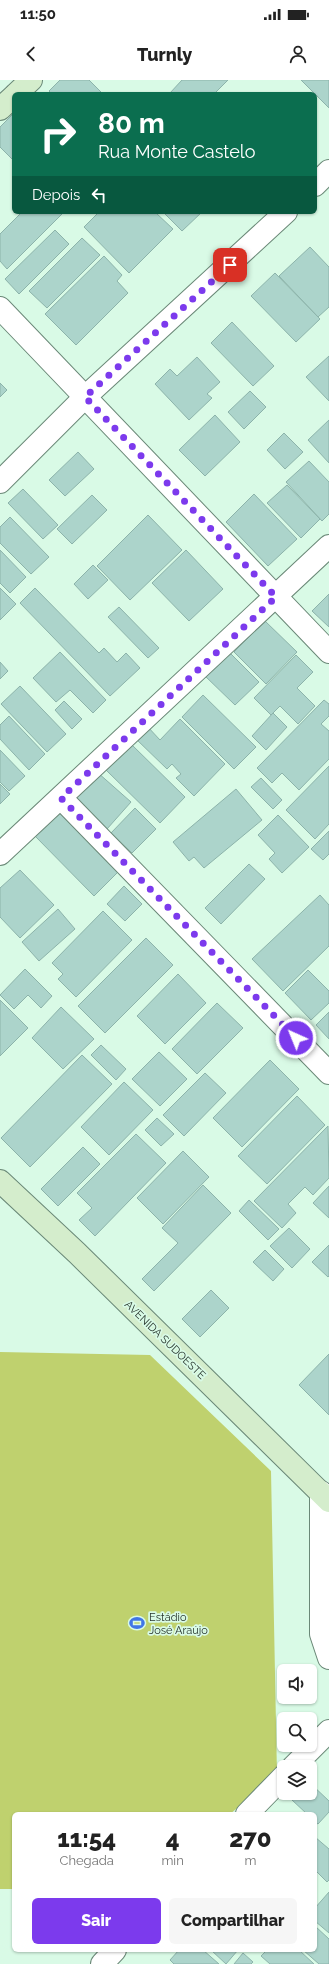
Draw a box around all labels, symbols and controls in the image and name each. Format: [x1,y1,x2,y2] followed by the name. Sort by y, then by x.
[20,5,56,23] text: 11:50
[20,43,42,65] icon: back
[287,43,309,65] icon: person
[137,44,192,65] text: Turnly
[98,107,165,140] text: 80 m
[32,108,84,160] icon: right
[98,141,255,162] text: Rua Monte Castelo
[88,184,110,206] icon: left
[32,186,80,204] text: Depois
[213,248,247,282] pin
[219,254,241,276] icon: arrive
[275,1017,317,1059] position arrow
[122,1298,208,1382] street label: AVENIDA SUDOESTE
[149,1611,208,1637] place label: Estádio José Araújo
[128,1614,146,1632] sports icon: Estádio José Araújo
[277,1664,317,1800] map controls
[277,1664,317,1704] button: sound
[277,1712,317,1752] button: search
[277,1760,317,1800] button: layers
[57,1824,116,1853] text: 11:54
[166,1824,180,1853] text: 4
[229,1824,272,1853] text: 270
[59,1853,114,1868] text: Chegada
[161,1853,184,1868] text: min
[244,1853,256,1868] text: m
[32,1898,161,1944] button: Sair
[169,1898,297,1944] button: Compartilhar

